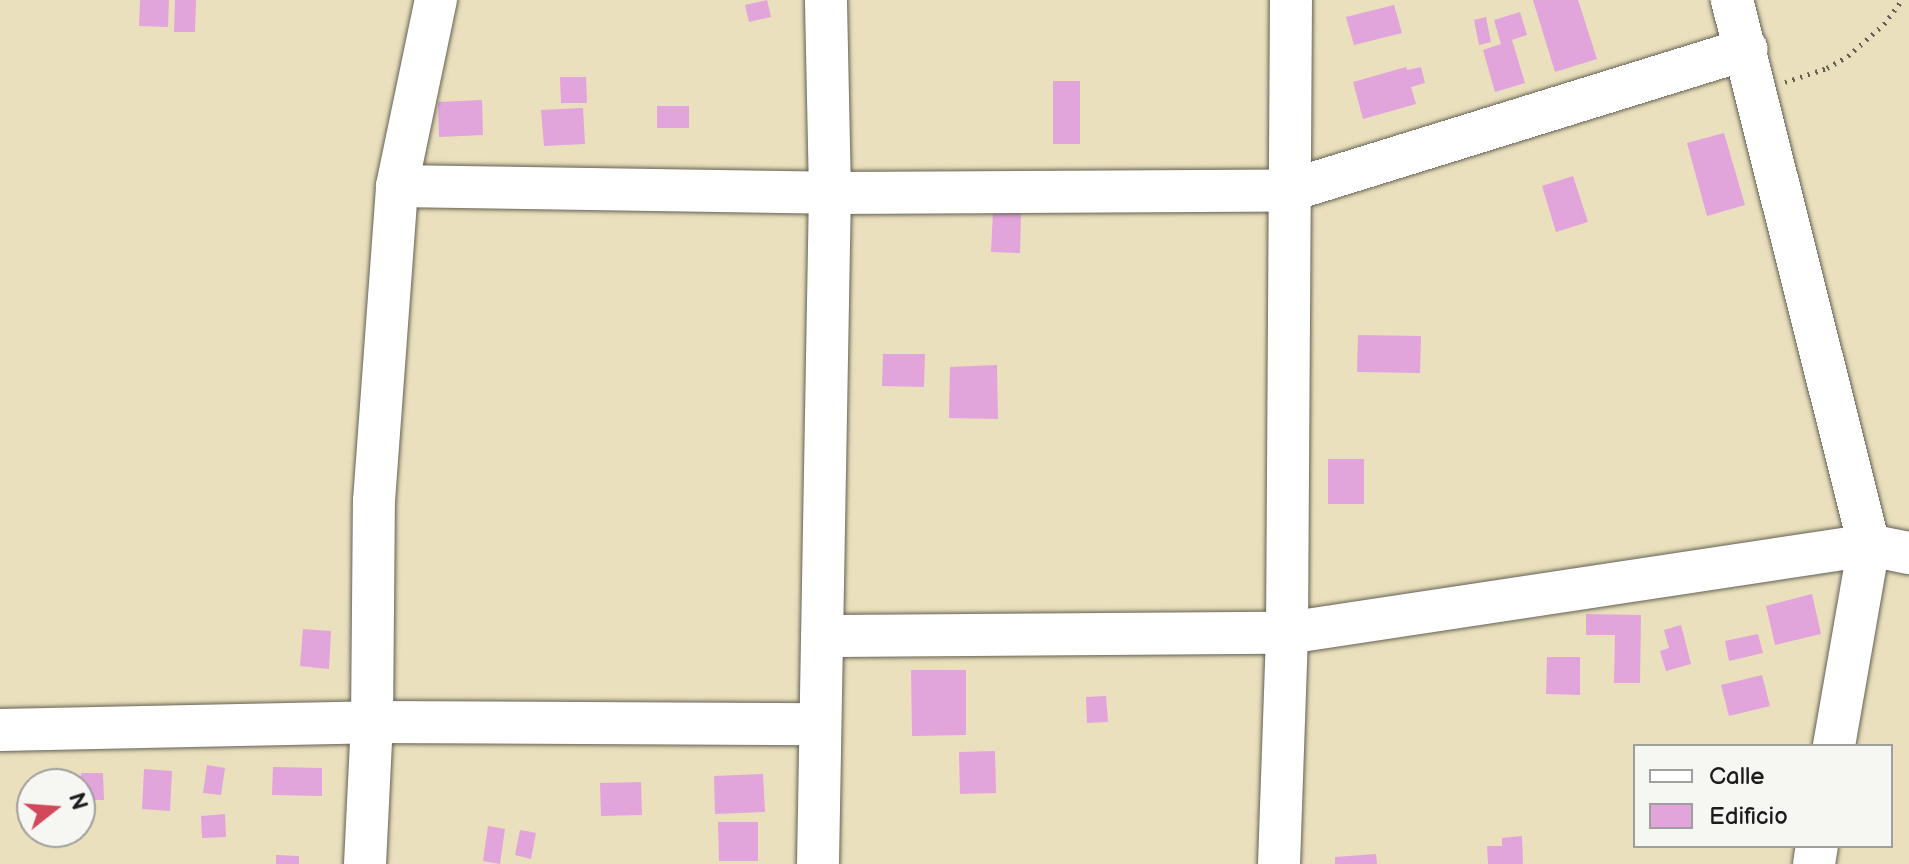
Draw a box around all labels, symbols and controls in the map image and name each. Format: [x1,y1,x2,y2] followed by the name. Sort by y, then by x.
[1633,744,1893,848] legend
[1709,762,1764,791] text: Calle
[16,768,96,848] north arrow
[62,790,93,813] text: N
[1709,802,1788,831] text: Edificio

